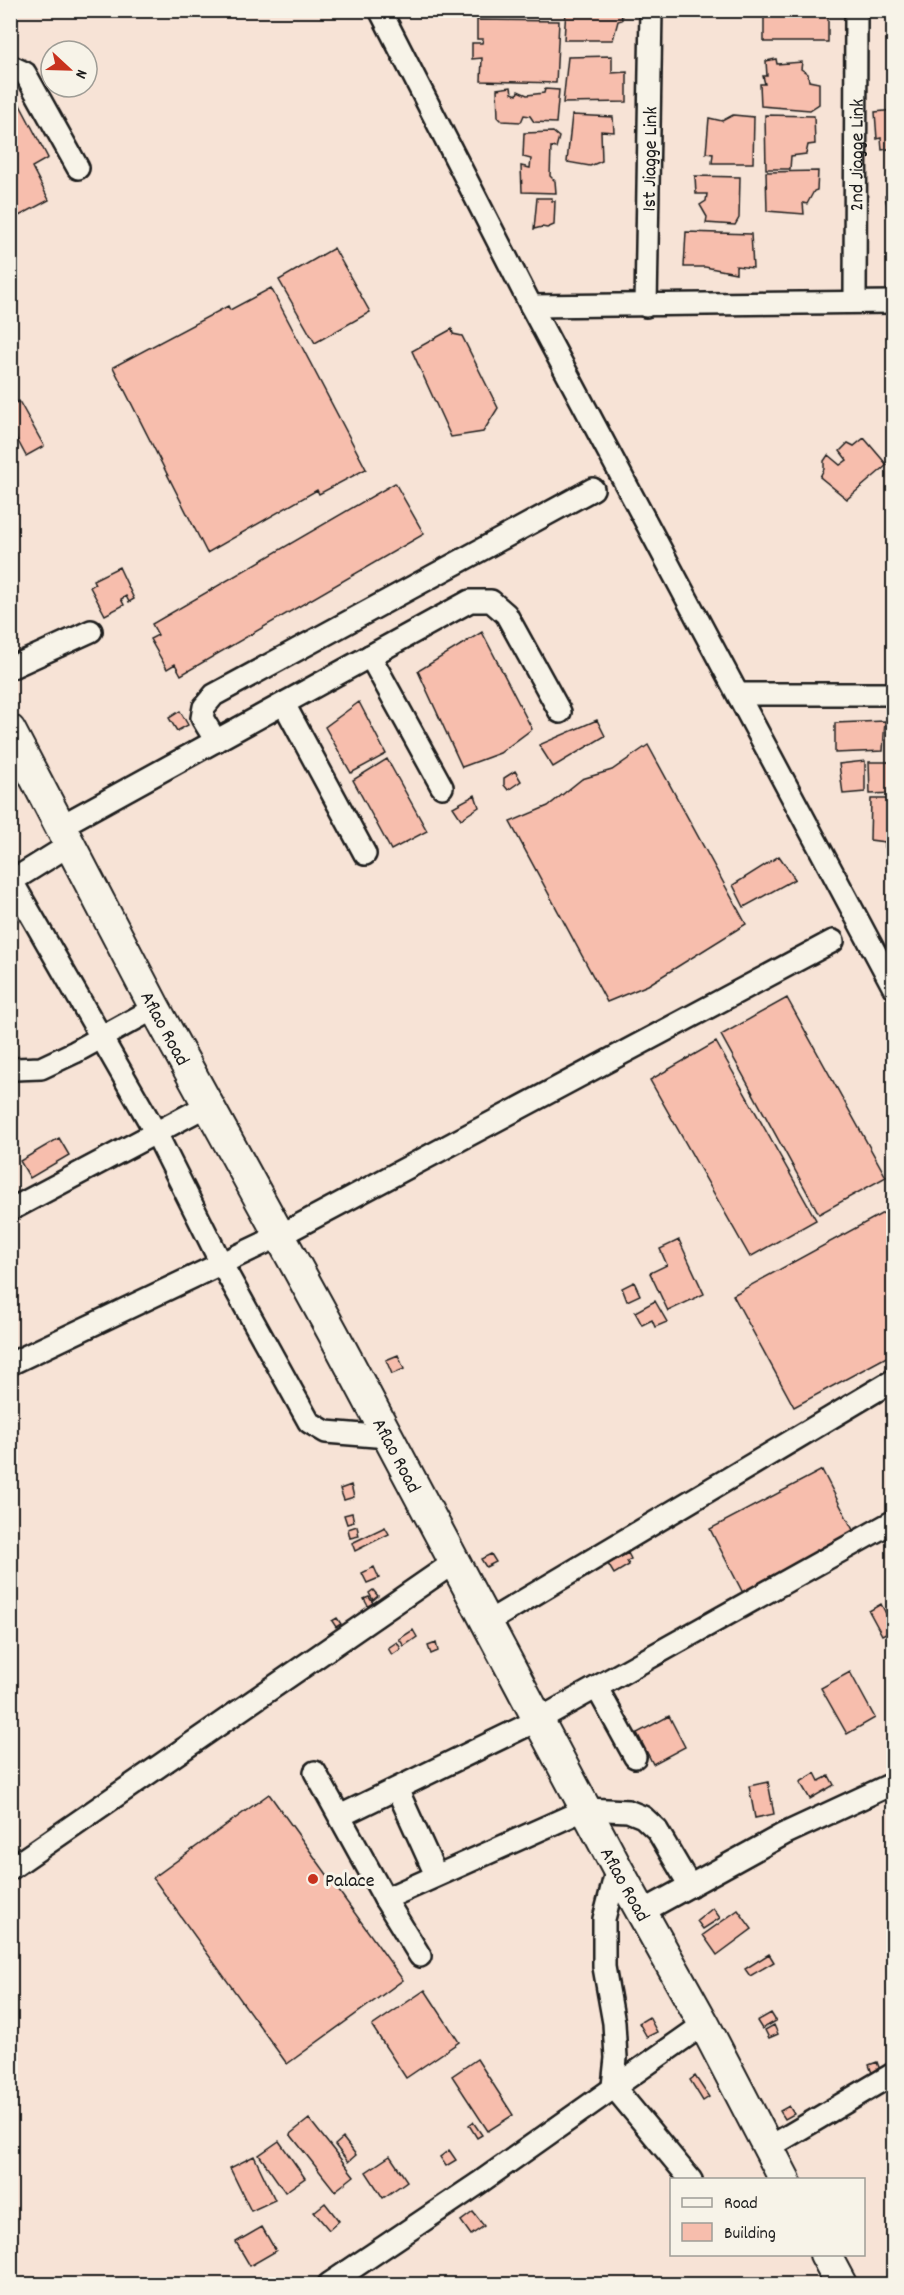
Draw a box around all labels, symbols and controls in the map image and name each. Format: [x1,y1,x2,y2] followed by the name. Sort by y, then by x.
[39,39,99,99] north arrow
[68,66,93,82] text: N
[844,99,873,211] street label: 2nd Jiagge Link
[637,106,666,212] street label: 1st Jiagge Link
[132,987,195,1071] street label: Aflao Road
[364,1414,426,1499] street label: Aflao Road
[591,1843,655,1928] street label: Aflao Road
[325,1868,375,1896] place label: Palace
[306,1872,320,1886] marker: Palace
[670,2178,865,2256] legend
[724,2192,758,2217] text: Road
[724,2222,776,2247] text: Building

